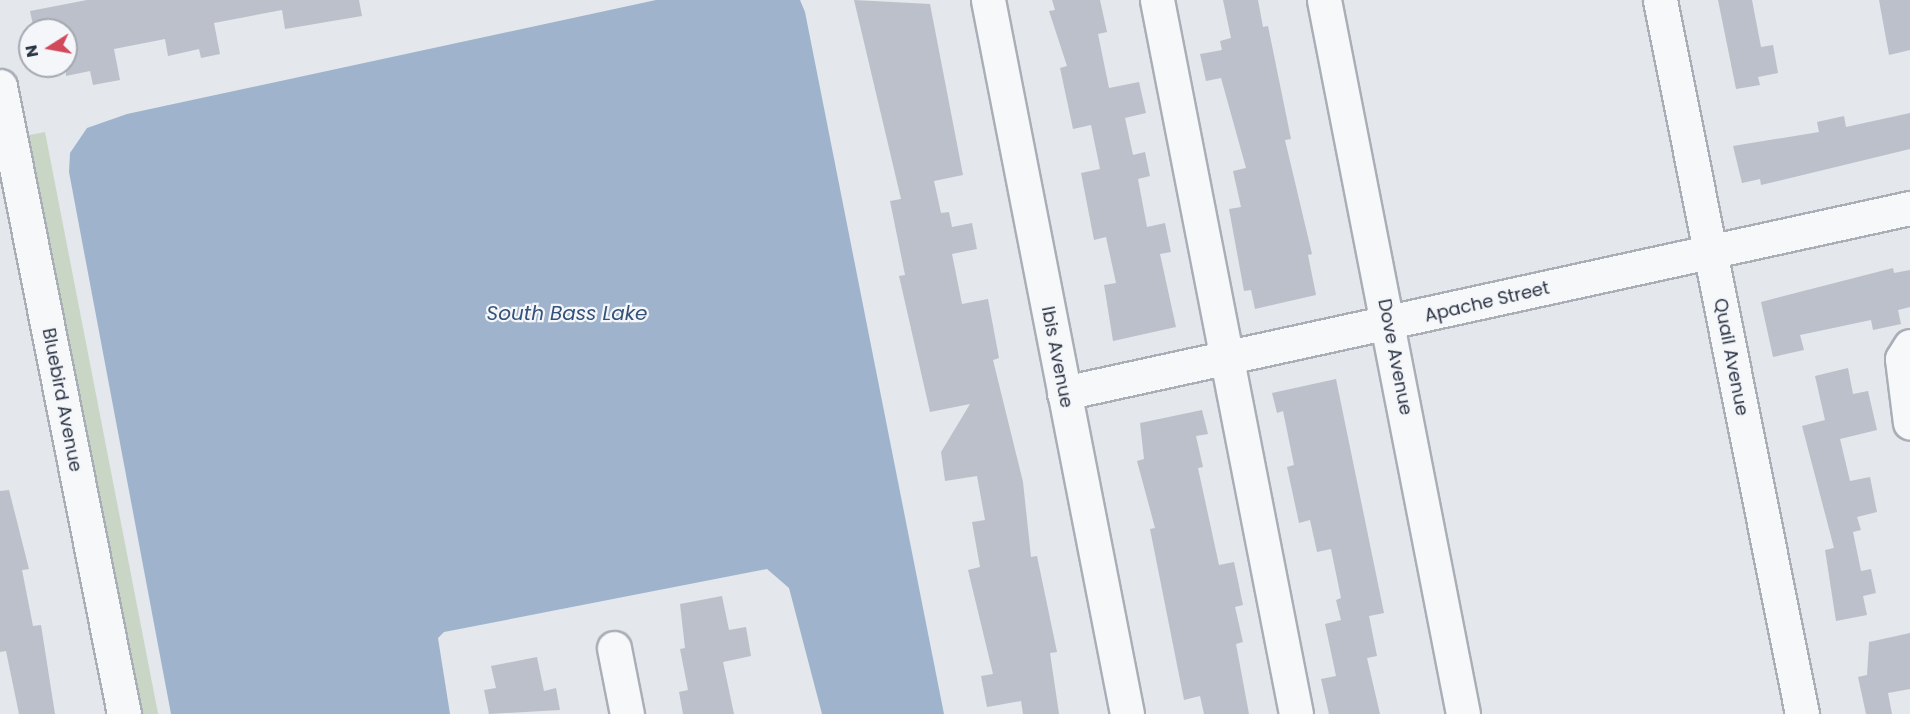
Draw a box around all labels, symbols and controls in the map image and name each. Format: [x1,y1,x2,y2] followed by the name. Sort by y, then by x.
[18,18,78,78] north arrow
[19,43,44,59] text: N
[1422,277,1552,327] street label: Apache Street
[1709,296,1753,418] street label: Quail Avenue
[1373,297,1417,417] street label: Dove Avenue
[487,301,647,325] water label: South Bass Lake
[1037,304,1077,410] street label: Ibis Avenue
[37,326,87,474] street label: Bluebird Avenue

